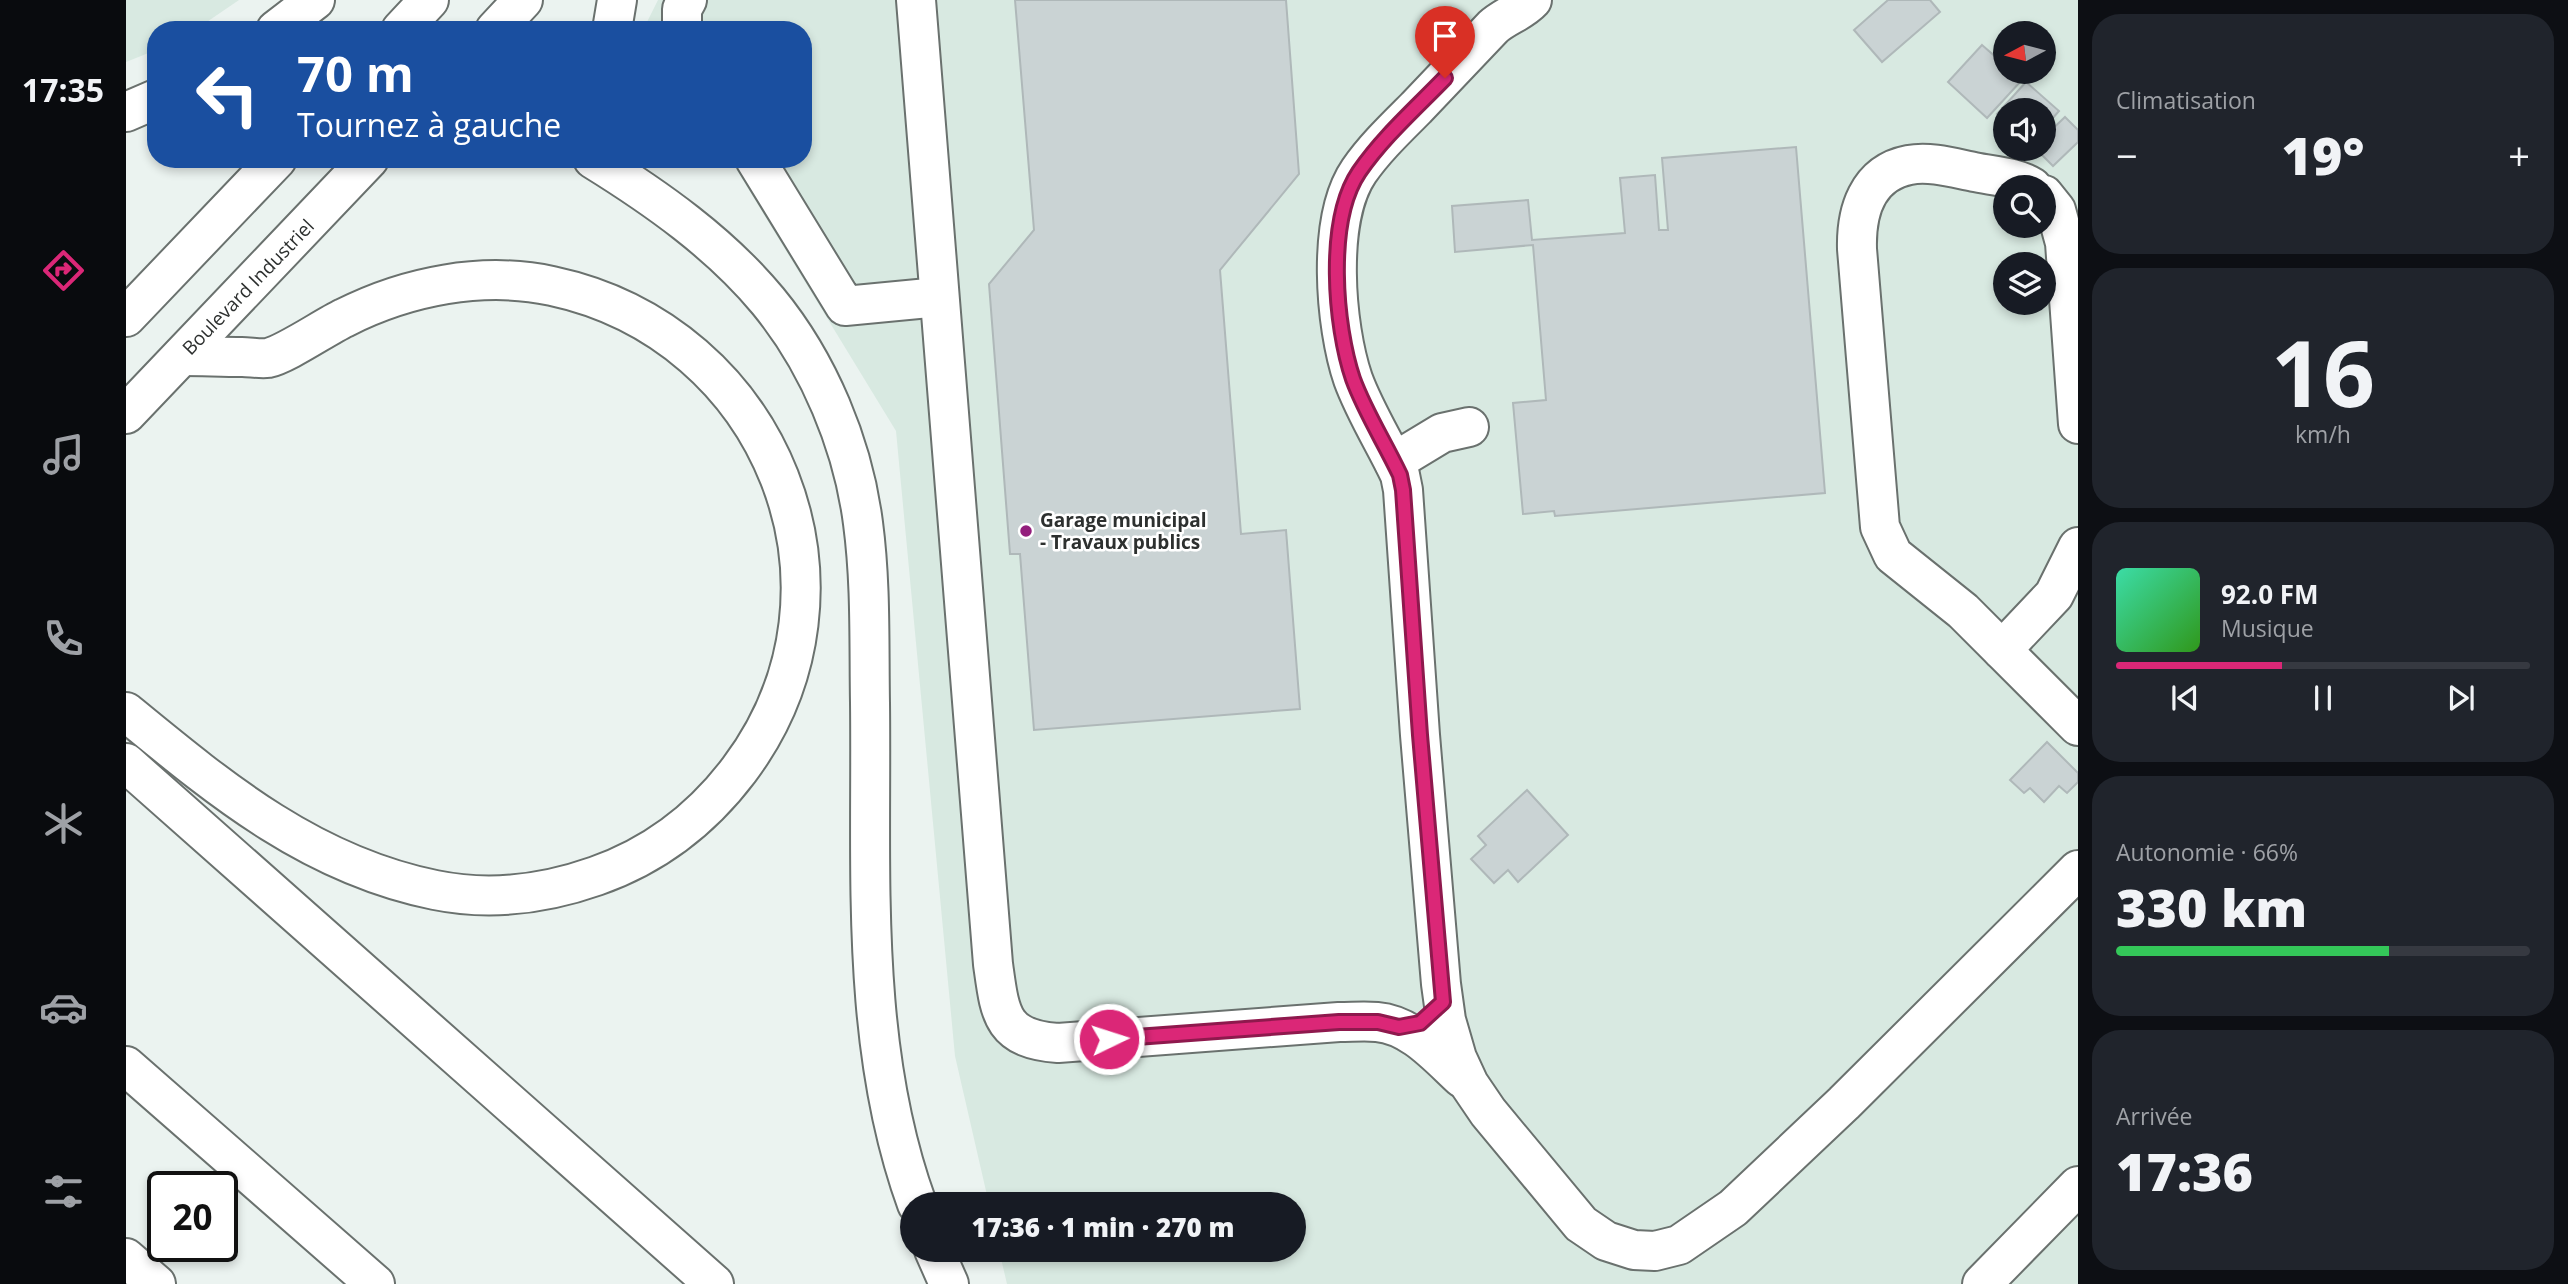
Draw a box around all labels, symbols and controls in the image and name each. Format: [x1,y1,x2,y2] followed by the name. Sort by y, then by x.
[1415,6,1475,78] pin
[1426,17,1464,55] icon: arrive
[1993,21,2056,84] north arrow
[1993,21,2056,315] map controls
[297,40,414,106] text: 70 m
[182,49,273,140] icon: left
[22,68,104,111] text: 17:35
[2116,84,2256,116] text: Climatisation
[1993,98,2056,161] button: sound
[297,103,561,146] text: Tournez à gauche
[2282,119,2364,190] text: 19°
[2116,129,2138,181] text: −
[2508,129,2530,181] text: +
[1993,175,2056,238] button: search
[176,213,320,361] street label: Boulevard Industriel
[39,246,88,295] icon: directions
[1993,252,2056,315] button: layers
[2271,310,2375,434] text: 16
[2295,418,2351,450] text: km/h
[39,430,88,479] icon: music
[1040,507,1207,555] place label: Garage municipal - Travaux publics
[1018,523,1034,539] marker: Garage municipal - Travaux publics
[2221,576,2319,612] text: 92.0 FM
[2221,612,2314,644] text: Musique
[39,614,88,663] icon: phone
[2166,679,2204,717] icon: previous
[2304,679,2342,717] icon: pause
[2442,679,2480,717] icon: next
[39,799,88,848] icon: climate
[2116,836,2298,868] text: Autonomie · 66%
[2116,871,2307,942] text: 330 km
[39,983,88,1032] icon: car
[1072,1002,1146,1076] position arrow
[2116,1100,2192,1132] text: Arrivée
[2116,1135,2253,1206] text: 17:36
[39,1167,88,1216] icon: filters
[147,1171,238,1262] speed limit sign: 20
[972,1209,1234,1245] text: 17:36 · 1 min · 270 m

